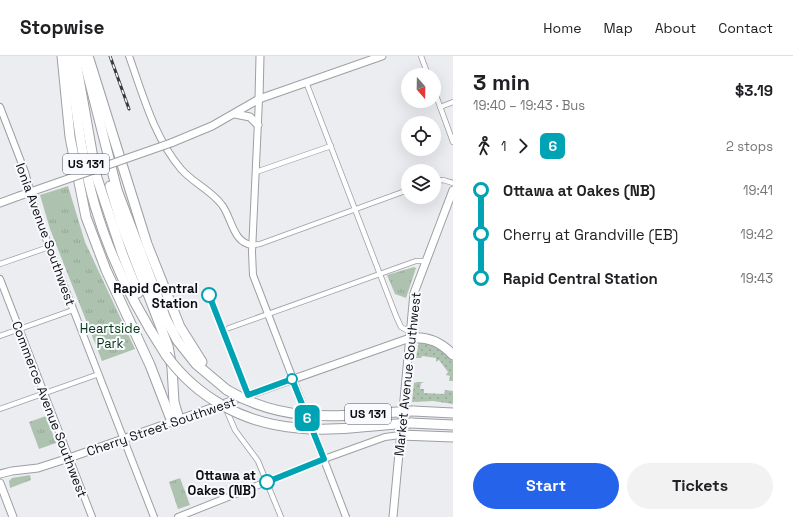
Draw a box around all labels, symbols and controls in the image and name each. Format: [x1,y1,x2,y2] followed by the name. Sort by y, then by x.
[20,15,104,40] text: Stopwise
[543,19,581,37] text: Home
[603,19,633,37] text: Map
[655,19,696,37] text: About
[718,19,773,37] text: Contact
[401,68,441,108] north arrow
[401,68,441,204] map controls
[473,68,530,96] text: 3 min
[735,81,773,100] text: $3.19
[473,97,585,114] text: 19:40 – 19:43 · Bus
[401,116,441,156] button: locate
[473,135,495,157] icon: walk
[512,135,534,157] icon: forward
[548,137,557,155] text: 6
[501,138,506,155] text: 1
[726,138,773,155] text: 2 stops
[63,154,109,174] road number: US 131
[12,160,79,308] street label: Ionia Avenue Southwest
[401,164,441,204] button: layers
[503,181,655,200] text: Ottawa at Oakes (NB)
[743,182,773,199] text: 19:41
[503,225,678,244] text: Cherry at Grandville (EB)
[740,226,773,243] text: 19:42
[503,269,658,288] text: Rapid Central Station
[740,270,773,287] text: 19:43
[113,280,198,312] place label: Rapid Central Station
[201,287,217,303] marker: Rapid Central Station
[390,291,425,457] street label: Market Avenue Southwest
[8,319,91,500] street label: Commerce Avenue Southwest
[80,320,140,352] park label: Heartside Park
[286,373,298,385] unlabelled marker
[84,393,238,460] street label: Cherry Street Southwest
[345,404,391,424] road number: US 131
[294,405,320,431] line badge: 6
[303,409,311,427] text: 6
[473,463,619,509] button: Start
[627,463,773,509] button: Tickets
[188,467,256,499] place label: Ottawa at Oakes (NB)
[259,474,275,490] marker: Ottawa at Oakes (NB)

